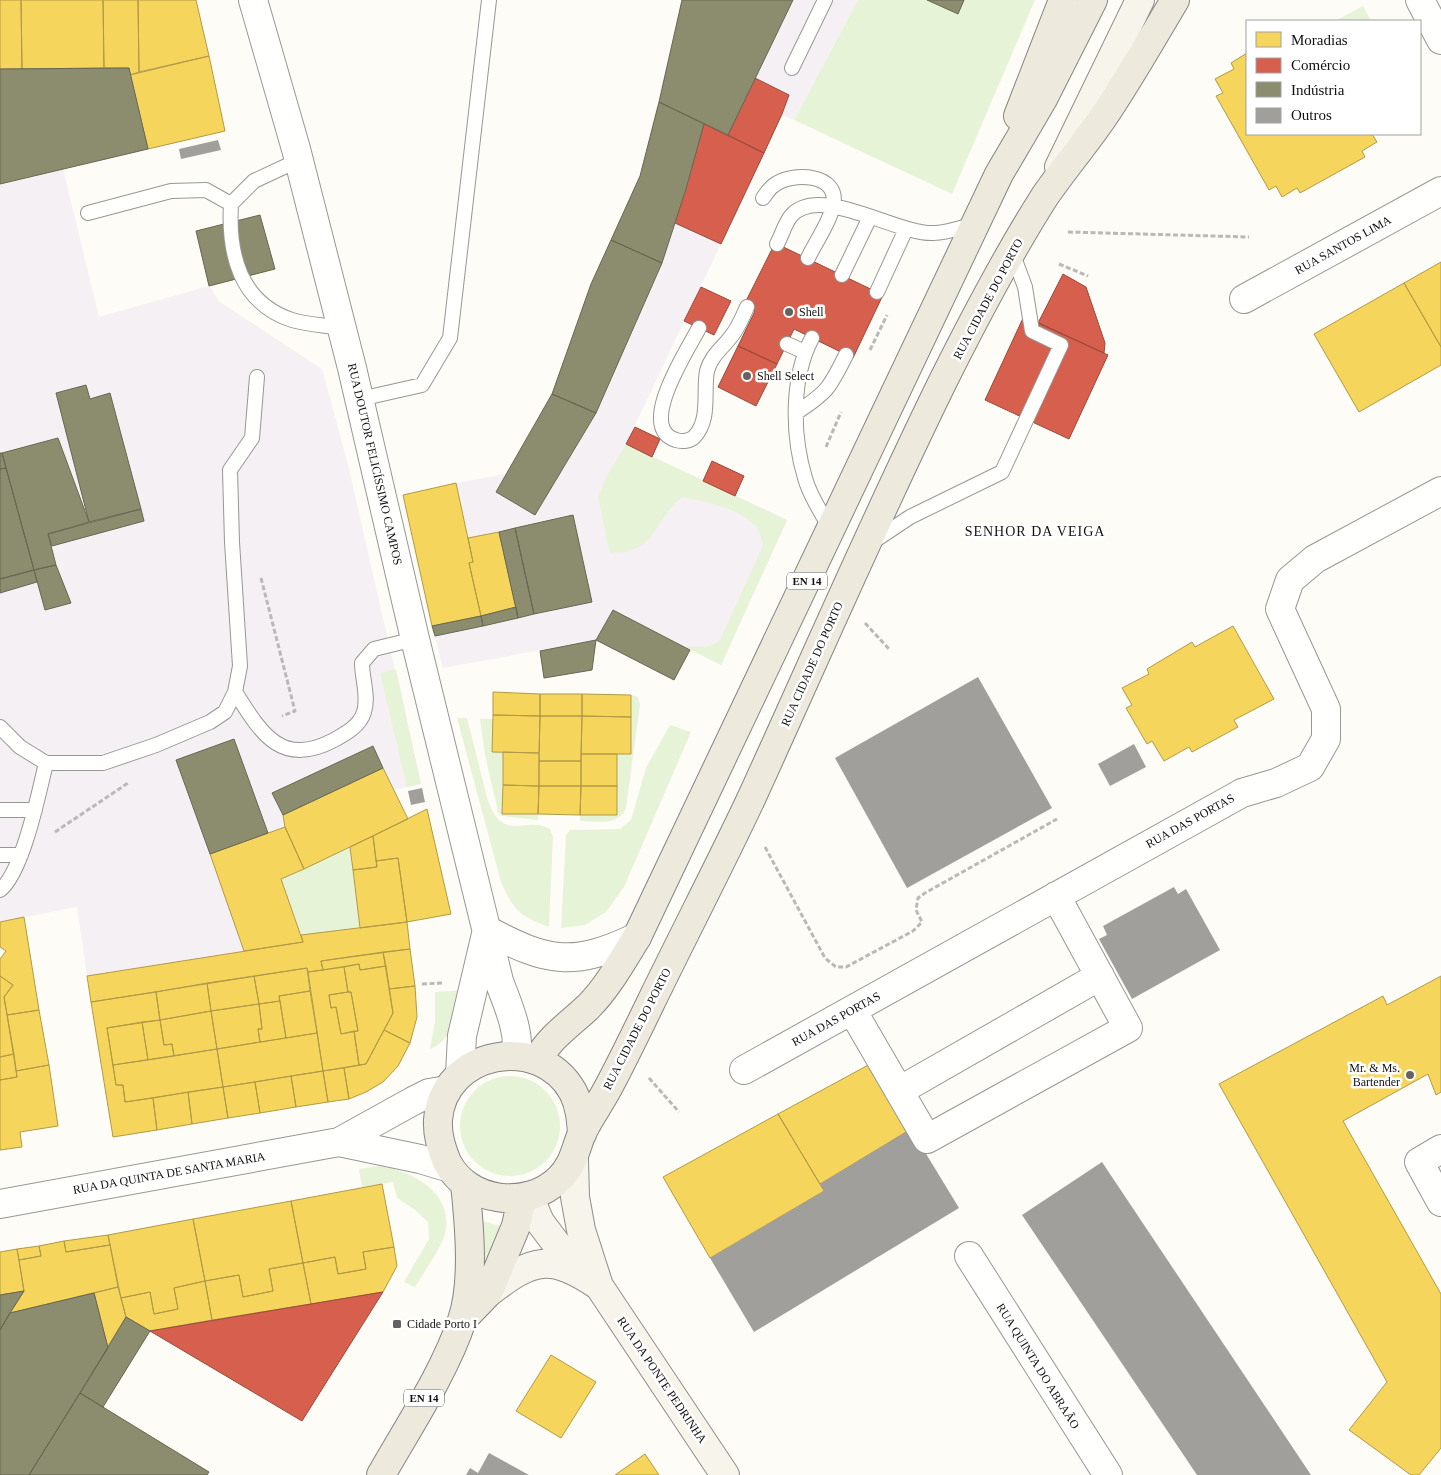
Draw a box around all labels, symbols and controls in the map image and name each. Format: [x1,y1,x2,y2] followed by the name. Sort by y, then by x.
[1246,20,1421,135] legend
[1291,32,1348,48] text: Moradias
[1291,57,1350,73] text: Comércio
[1291,82,1345,98] text: Indústria
[1291,107,1332,123] text: Outros
[1292,213,1394,277] street label: RUA SANTOS LIMA
[950,236,1026,362] street label: RUA CIDADE DO PORTO
[799,305,824,319] place label: Shell
[783,306,795,318] marker: Shell
[345,362,405,566] street label: RUA DOUTOR FELICÍSSIMO CAMPOS
[757,369,815,383] place label: Shell Select
[741,370,753,382] marker: Shell Select
[965,524,1105,539] district label: SENHOR DA VEIGA
[787,572,827,590] road number: EN 14
[778,599,846,728] street label: RUA CIDADE DO PORTO
[1143,791,1237,851] street label: RUA DAS PORTAS
[600,966,674,1092] street label: RUA CIDADE DO PORTO
[789,989,883,1049] street label: RUA DAS PORTAS
[1349,1061,1400,1089] place label: Mr. & Ms. Bartender
[1404,1069,1416,1081] marker: Mr. & Ms. Bartender
[72,1149,267,1197] street label: RUA DA QUINTA DE SANTA MARIA
[994,1301,1083,1432] street label: RUA QUINTA DO ABRAÃO
[614,1314,710,1446] street label: RUA DA PONTE PEDRINHA
[407,1317,477,1331] place label: Cidade Porto I
[391,1318,403,1330] marker: Cidade Porto I
[404,1390,444,1406] road number: EN 14

